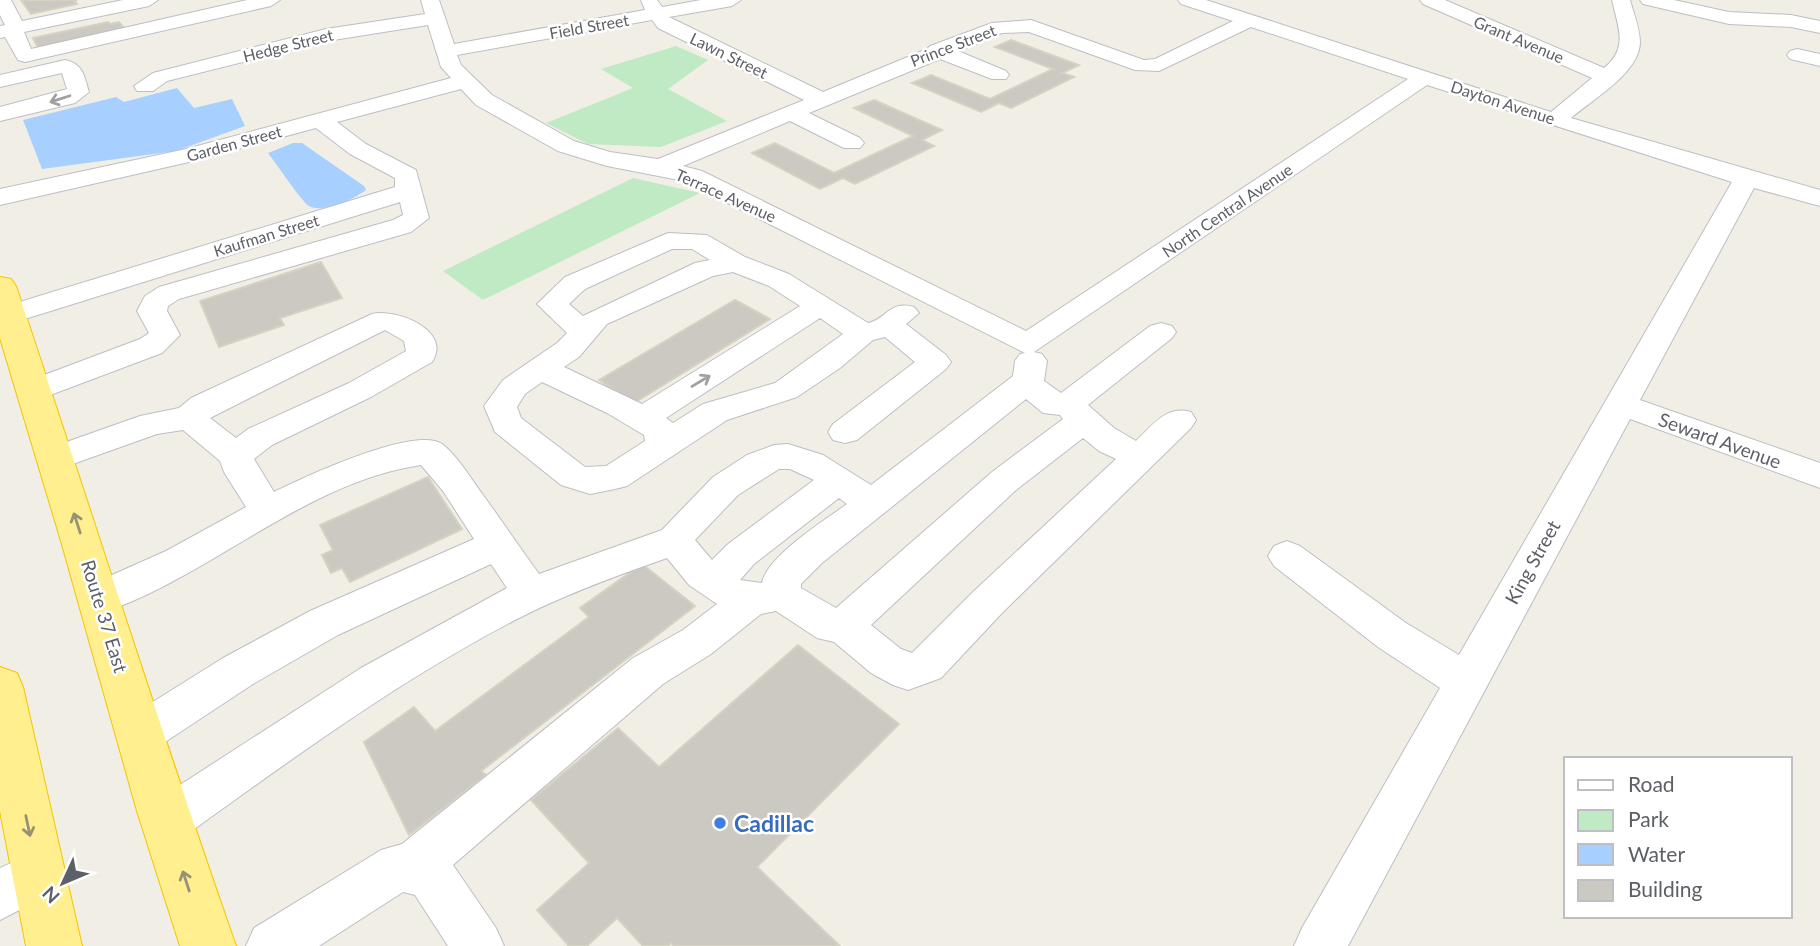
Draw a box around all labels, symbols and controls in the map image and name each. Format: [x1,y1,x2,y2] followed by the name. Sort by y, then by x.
[548,10,630,42] street label: Field Street
[1471,11,1567,67] street label: Grant Avenue
[907,20,999,70] street label: Prince Street
[241,25,335,65] street label: Hedge Street
[687,28,771,82] street label: Lawn Street
[1449,76,1557,128] street label: Dayton Avenue
[50,94,72,106] one-way arrow
[184,121,284,165] street label: Garden Street
[1158,159,1296,261] street label: North Central Avenue
[673,164,779,226] street label: Terrace Avenue
[211,210,321,260] street label: Kaufman Street
[691,374,711,388] one-way arrow
[1656,407,1784,473] street label: Seward Avenue
[69,513,82,535] one-way arrow
[1500,516,1565,608] street label: King Street
[77,557,133,675] street label: Route 37 East
[1564,757,1792,918] legend
[1628,771,1675,796] text: Road
[1628,806,1669,831] text: Park
[734,809,814,837] place label: Cadillac
[22,814,35,837] one-way arrow
[712,815,728,831] marker: Cadillac
[1628,841,1685,866] text: Water
[28,848,98,918] north arrow
[179,871,191,893] one-way arrow
[1628,876,1703,901] text: Building
[37,882,64,908] text: N

